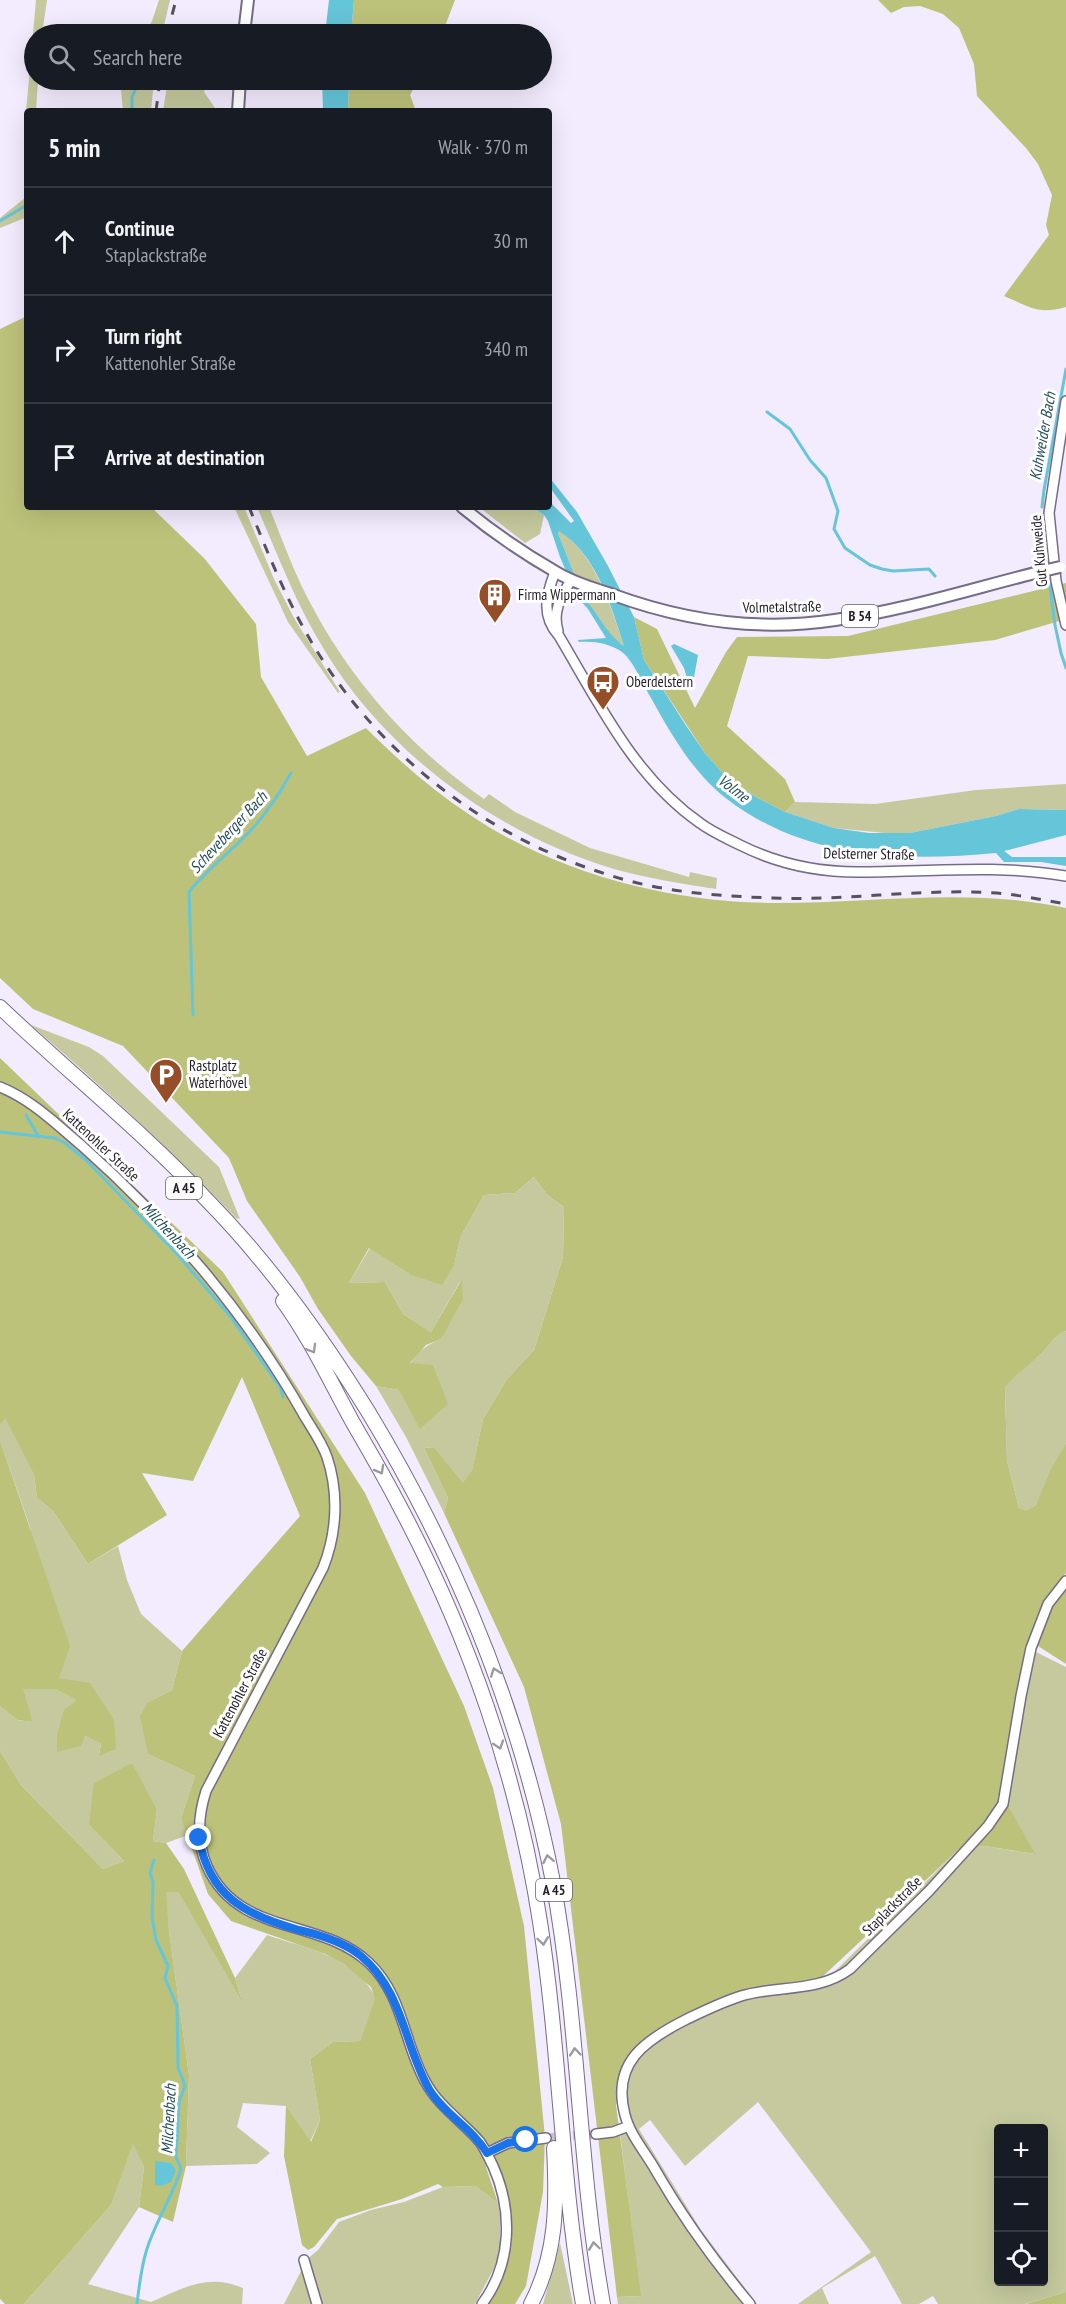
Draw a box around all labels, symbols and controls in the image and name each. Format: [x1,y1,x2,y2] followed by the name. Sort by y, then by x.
[24,24,552,90] search box
[45,41,78,74] icon: search
[93,43,182,71] text: Search here
[48,131,101,164] text: 5 min
[438,134,528,160] text: Walk · 370 m
[105,214,175,242] text: Continue
[48,225,81,258] icon: ahead
[493,228,528,254] text: 30 m
[105,242,207,268] text: Staplackstraße
[105,322,182,350] text: Turn right
[48,333,81,366] icon: right
[484,336,528,362] text: 340 m
[105,350,236,376] text: Kattenohler Straße
[1024,390,1060,482] water label: Kuhweider Bach
[48,441,81,474] icon: arrive
[105,443,265,471] text: Arrive at destination
[1026,514,1051,588] street label: Gut Kuhweide
[477,577,513,624] building icon: Firma Wippermann
[518,585,616,604] place label: Firma Wippermann
[742,596,821,617] street label: Volmetalstraße
[842,605,878,627] road number: B 54
[585,664,621,711] bus stop icon: Oberdelstern
[626,672,693,691] place label: Oberdelstern
[714,770,755,807] water label: Volme
[185,786,272,877] water label: Scheveberger Bach
[823,843,915,864] street label: Delsterner Straße
[189,1056,248,1092] place label: Rastplatz Waterhövel
[148,1057,184,1104] parking icon: Rastplatz Waterhövel
[59,1104,144,1185] street label: Kattenohler Straße
[166,1177,202,1199] road number: A 45
[138,1198,201,1263] water label: Milchenbach
[305,1343,317,1353] one-way arrow
[373,1464,384,1474] one-way arrow
[208,1645,271,1741] street label: Kattenohler Straße
[490,1667,503,1678] one-way arrow
[492,1739,504,1750] one-way arrow
[185,1824,211,1850] route end
[542,1855,555,1865] one-way arrow
[858,1872,925,1939] street label: Staplackstraße
[536,1879,572,1901] road number: A 45
[537,1936,549,1945] one-way arrow
[569,2048,582,2057] one-way arrow
[156,2083,180,2154] water label: Milchenbach
[994,2124,1048,2286] map controls
[994,2124,1048,2178] button: +
[512,2126,538,2152] route start
[994,2178,1048,2232] button: −
[994,2232,1048,2286] button: locate
[588,2242,600,2251] one-way arrow

